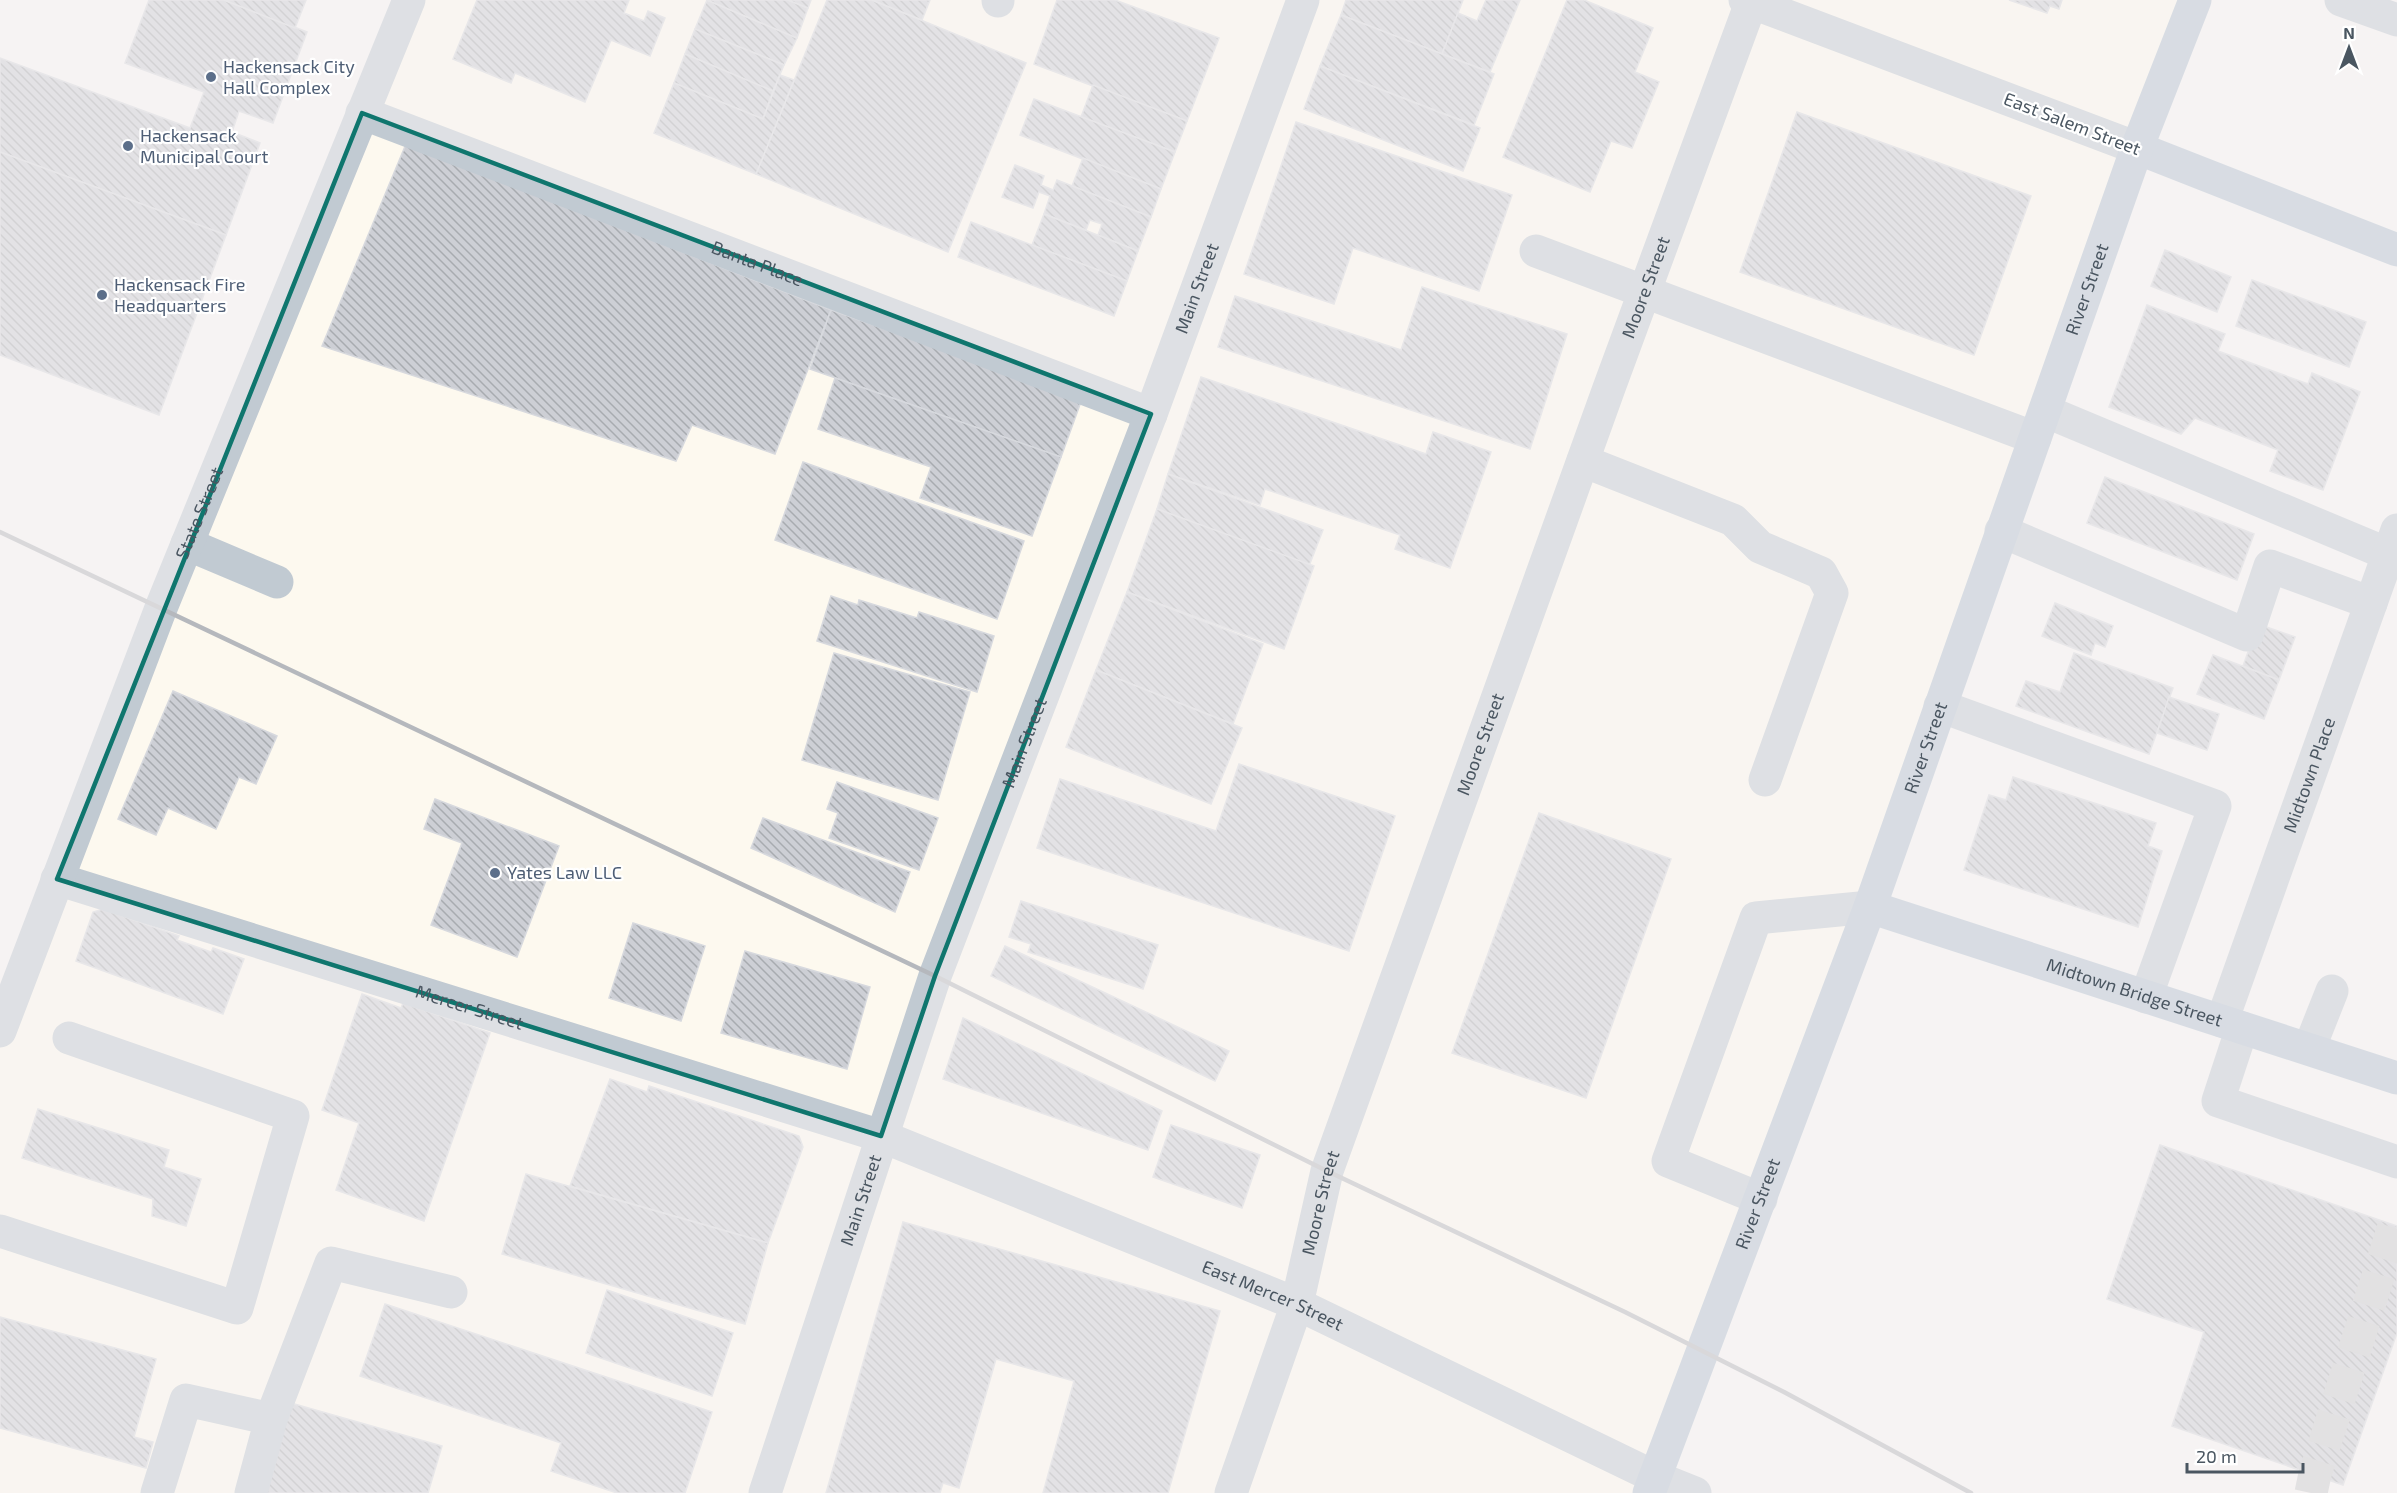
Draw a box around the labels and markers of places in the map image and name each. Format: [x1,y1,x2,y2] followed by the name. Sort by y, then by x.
[223,55,355,98] place label: Hackensack City Hall Complex
[204,70,218,84] marker: Hackensack City Hall Complex
[140,124,268,167] place label: Hackensack Municipal Court
[121,139,135,153] marker: Hackensack Municipal Court
[114,273,245,316] place label: Hackensack Fire Headquarters
[95,288,109,302] marker: Hackensack Fire Headquarters
[507,861,622,883] place label: Yates Law LLC
[488,866,502,880] marker: Yates Law LLC

